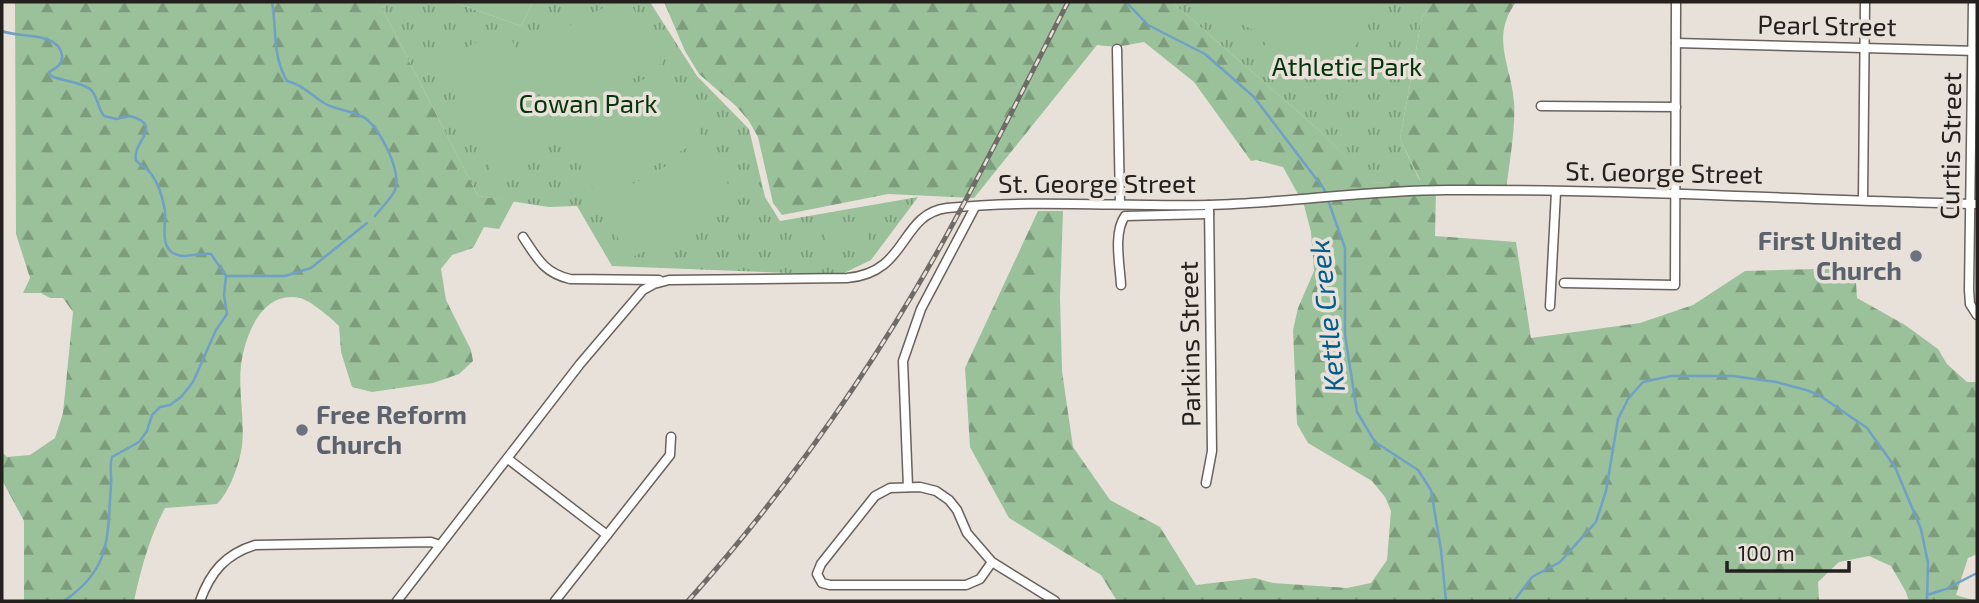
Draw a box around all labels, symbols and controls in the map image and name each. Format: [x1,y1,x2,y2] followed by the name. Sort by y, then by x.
[1757,8,1897,41] street label: Pearl Street
[1272,50,1422,81] park label: Athletic Park
[1933,72,1966,220] street label: Curtis Street
[518,87,658,118] park label: Cowan Park
[1565,154,1763,189] street label: St. George Street
[998,167,1196,198] street label: St. George Street
[1758,224,1902,285] place label: First United Church
[1301,238,1351,394] water label: Kettle Creek
[1908,248,1924,264] marker: First United Church
[1172,261,1205,427] street label: Parkins Street
[316,398,467,459] place label: Free Reform Church
[294,422,310,438] marker: Free Reform Church
[1727,530,1850,574] scale bar
[1738,540,1795,565] text: 100 m

